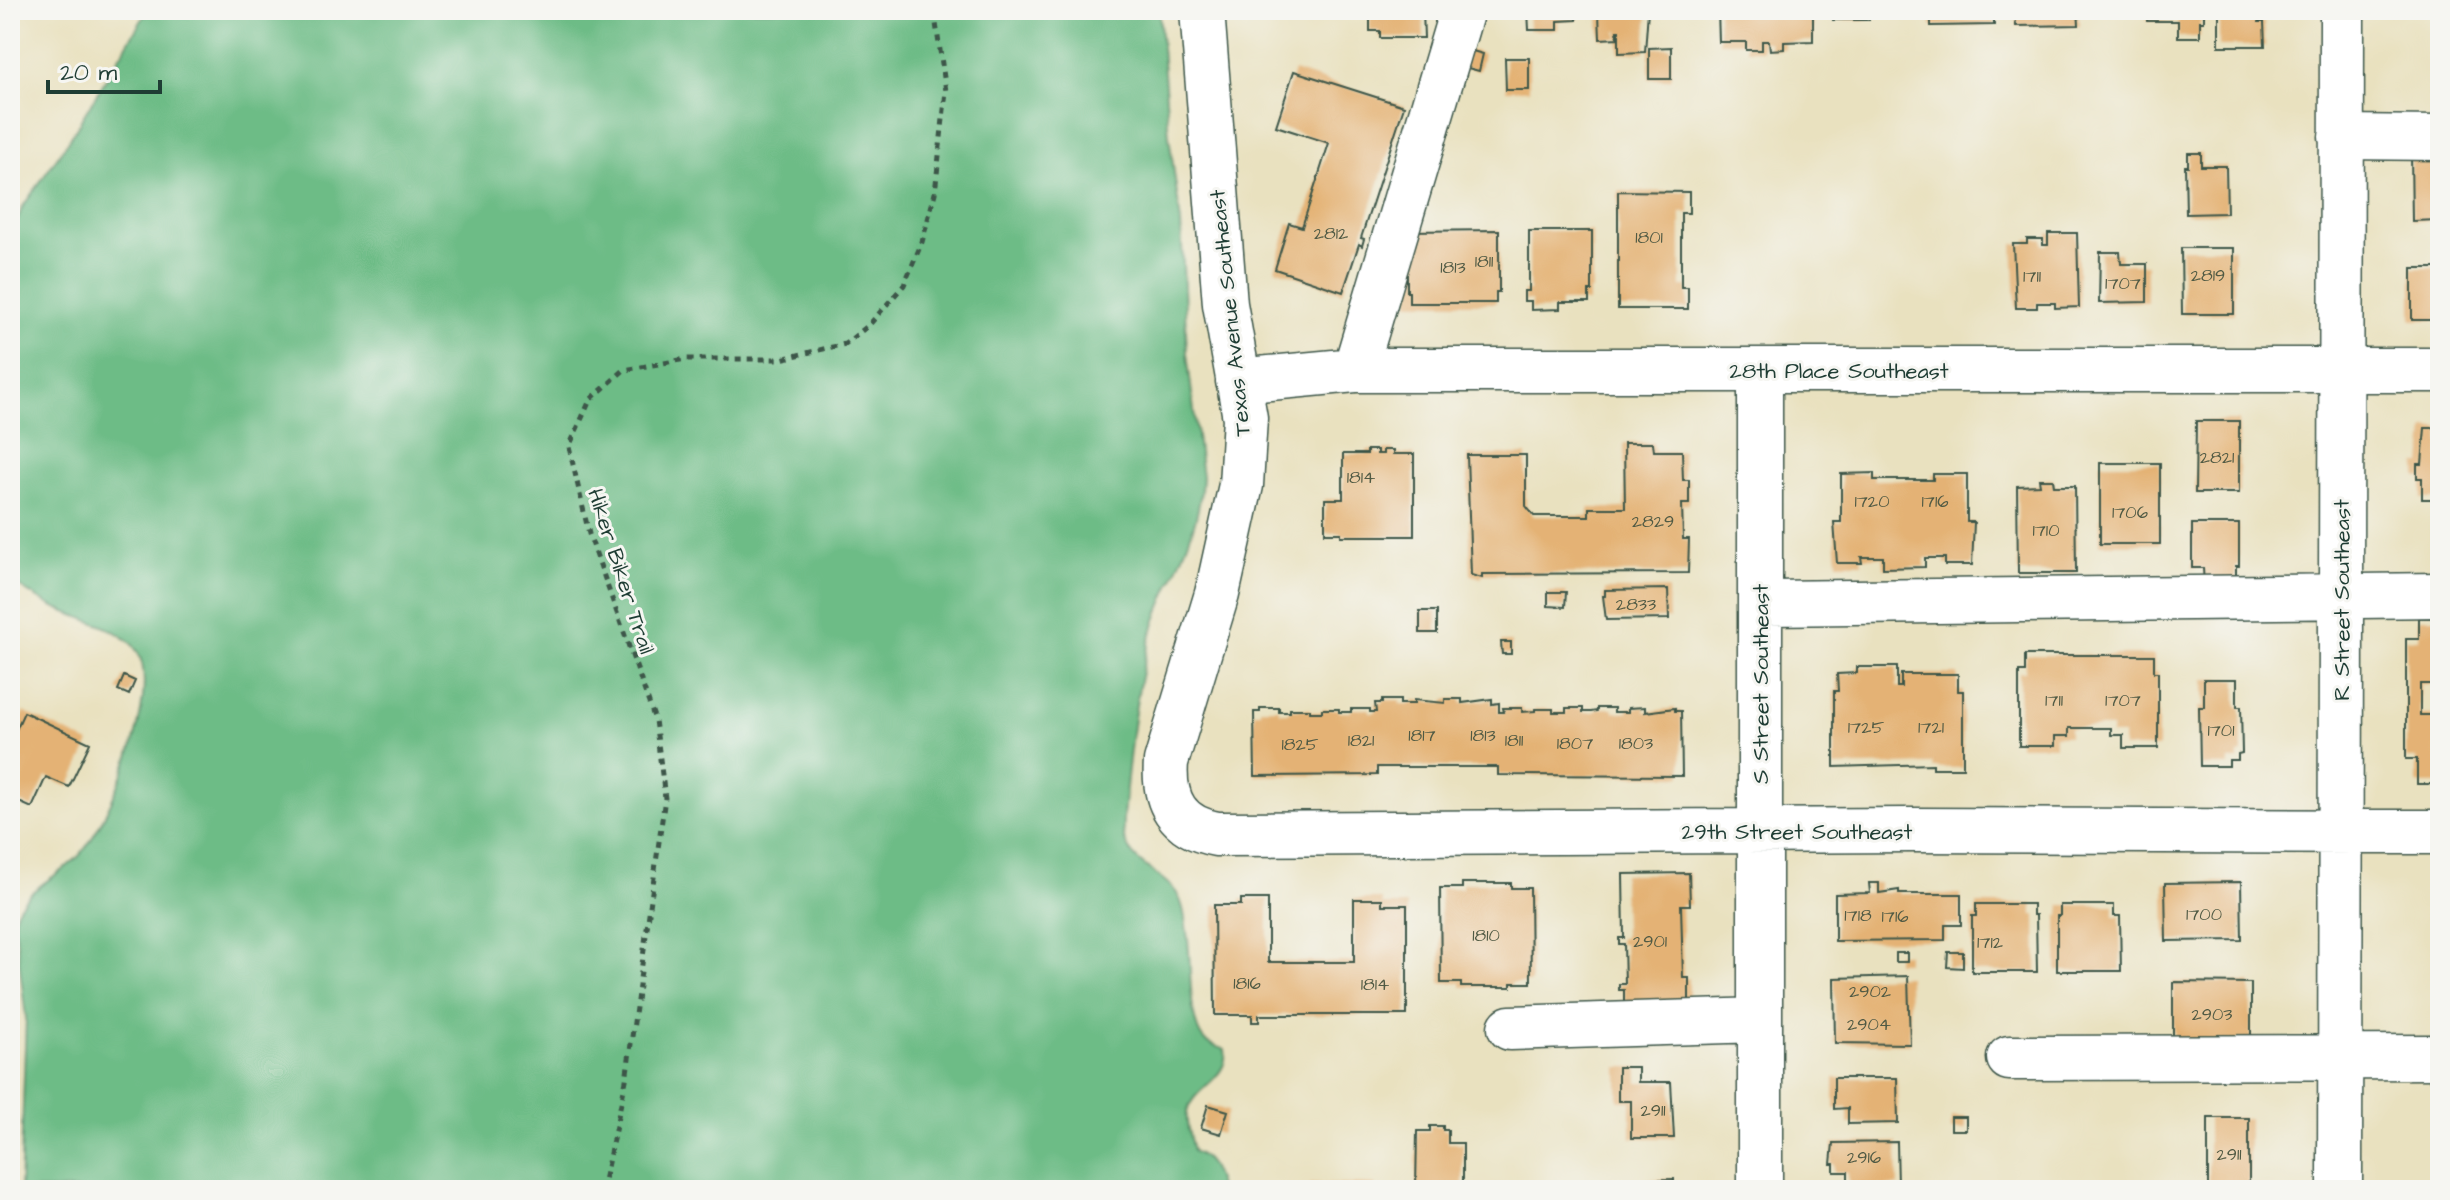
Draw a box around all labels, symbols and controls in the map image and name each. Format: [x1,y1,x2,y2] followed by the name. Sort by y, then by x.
[48,44,160,94] scale bar
[60,56,117,90] text: 20 m
[1202,188,1259,438] street label: Texas Avenue Southeast
[1314,221,1349,246] house number: 2812
[1635,225,1663,250] house number: 1801
[1475,249,1493,274] house number: 1811
[1440,255,1466,280] house number: 1813
[2191,263,2225,288] house number: 2819
[2023,264,2041,289] house number: 1711
[2105,271,2141,296] house number: 1707
[1729,356,1949,387] street label: 28th Place Southeast
[2200,445,2234,470] house number: 2821
[1347,465,1375,490] house number: 1814
[579,485,662,658] street label: Hiker Biker Trail
[1854,489,1890,514] house number: 1720
[1922,489,1948,514] house number: 1716
[2327,499,2358,701] street label: R Street Southeast
[2112,500,2148,525] house number: 1706
[1632,509,1674,534] house number: 2829
[2032,518,2060,543] house number: 1710
[1746,584,1777,784] street label: S Street Southeast
[1616,592,1656,617] house number: 2833
[2045,688,2063,713] house number: 1711
[2105,688,2141,713] house number: 1707
[1848,715,1884,740] house number: 1725
[1918,715,1944,740] house number: 1721
[2207,718,2235,743] house number: 1701
[1408,723,1436,748] house number: 1817
[1470,723,1496,748] house number: 1813
[1348,728,1374,753] house number: 1821
[1505,728,1523,753] house number: 1811
[1557,731,1593,756] house number: 1807
[1619,731,1653,756] house number: 1803
[1281,732,1319,757] house number: 1825
[1682,817,1913,848] street label: 29th Street Southeast
[2186,902,2222,927] house number: 1700
[1844,903,1872,928] house number: 1718
[1882,904,1908,929] house number: 1716
[1472,923,1500,948] house number: 1810
[1633,929,1667,954] house number: 2901
[1977,930,2004,955] house number: 1712
[1233,971,1261,996] house number: 1816
[1361,972,1389,997] house number: 1814
[1849,979,1892,1004] house number: 2902
[2191,1002,2233,1027] house number: 2903
[1847,1012,1891,1037] house number: 2904
[1640,1098,1666,1123] house number: 2911
[2216,1142,2242,1167] house number: 2911
[1847,1145,1881,1170] house number: 2916

